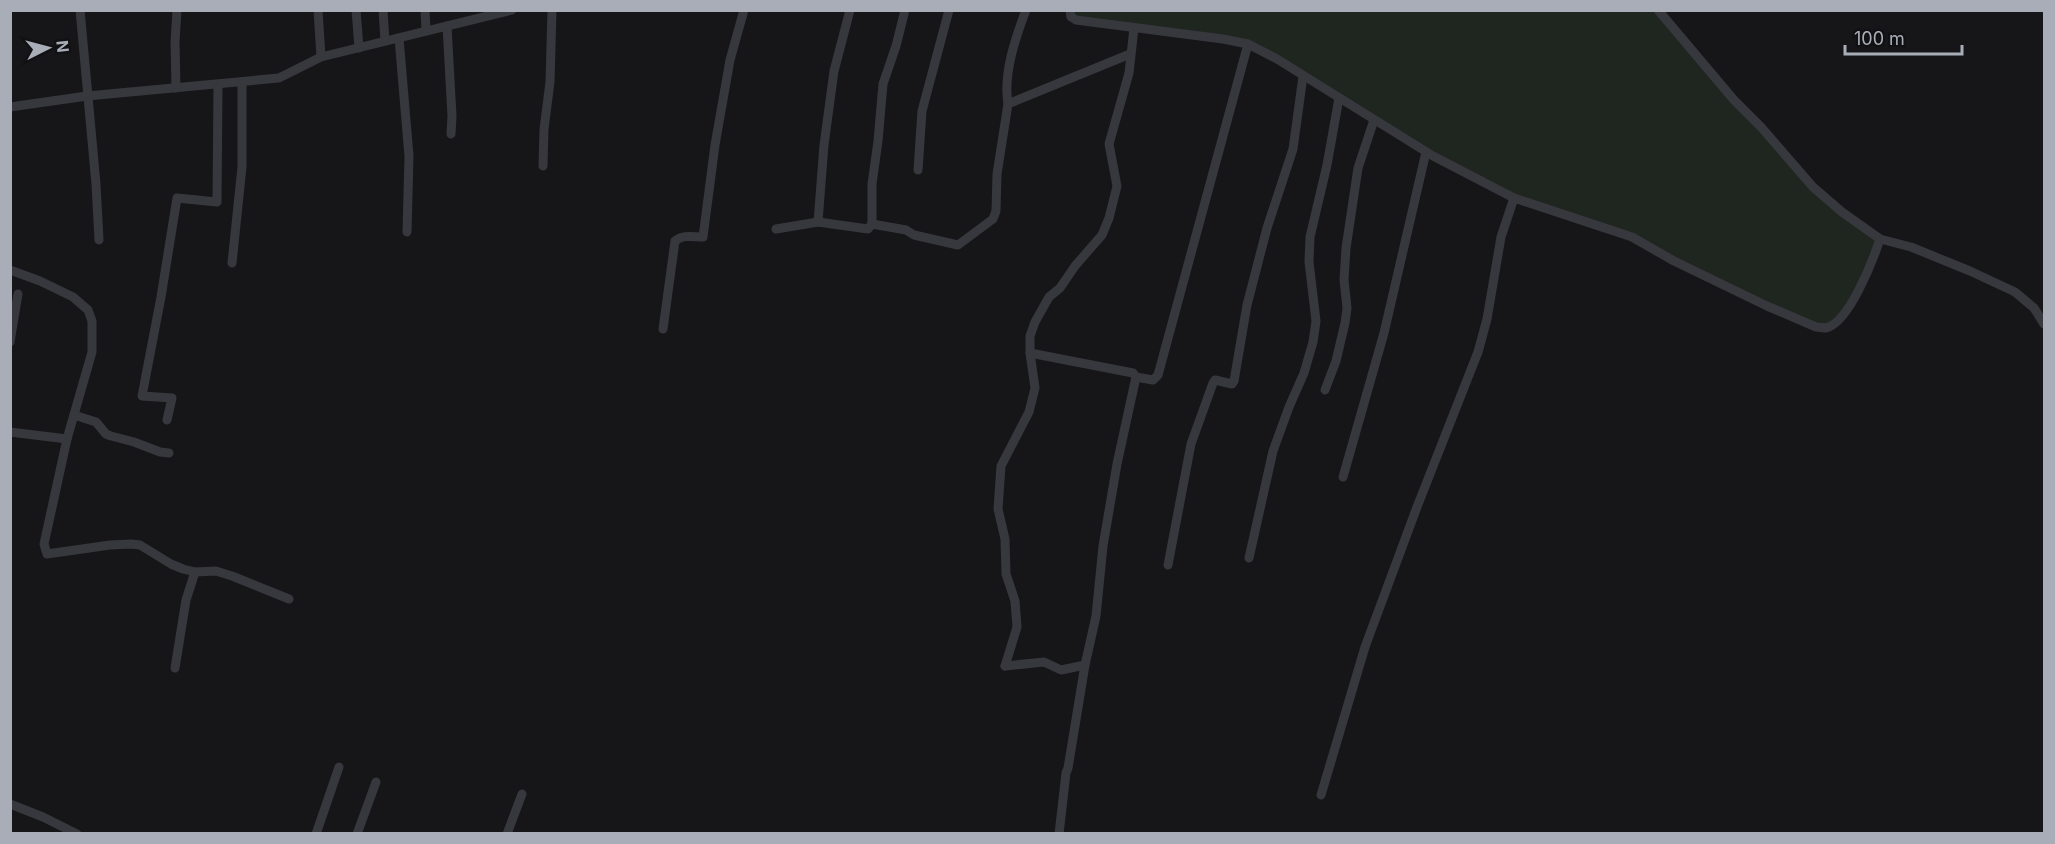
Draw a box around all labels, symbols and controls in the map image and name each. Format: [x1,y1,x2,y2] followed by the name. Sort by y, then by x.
[18,18,78,78] north arrow
[1845,18,1962,56] scale bar
[1854,28,1905,49] text: 100 m
[52,39,74,54] text: N

